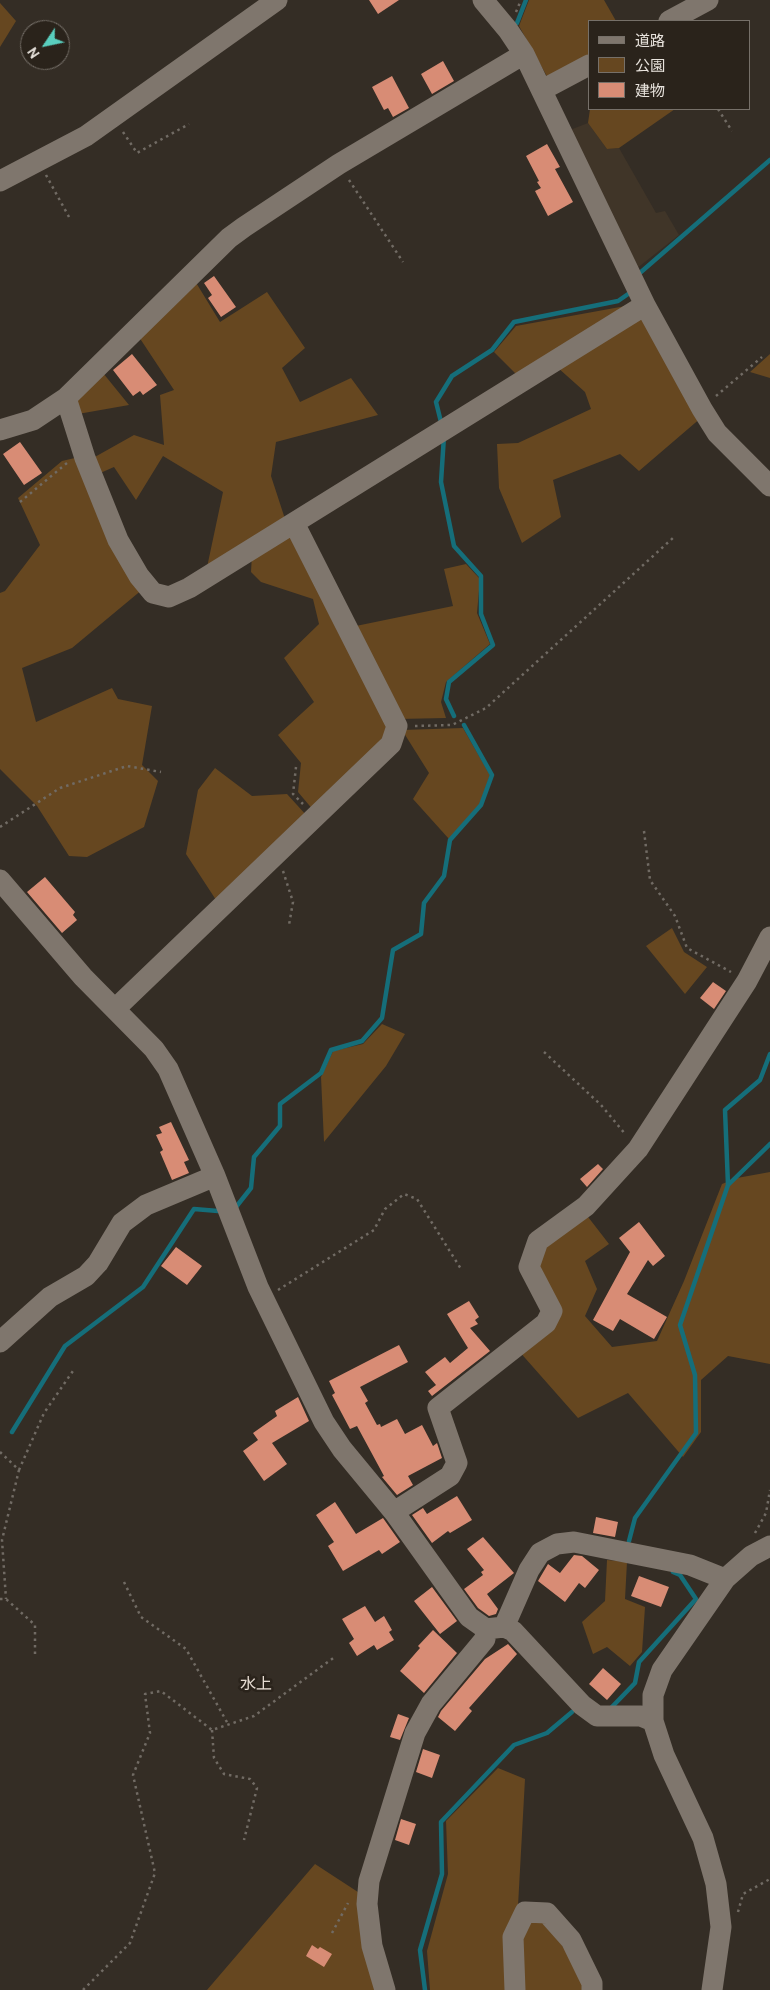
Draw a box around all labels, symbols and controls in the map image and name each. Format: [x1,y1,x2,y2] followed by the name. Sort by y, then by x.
[20,20,70,70] north arrow
[588,20,750,110] legend
[635,32,665,50] text: 道路
[23,44,44,62] text: N
[635,57,665,75] text: 公園
[635,82,665,100] text: 建物
[240,1674,272,1694] district label: 水上

